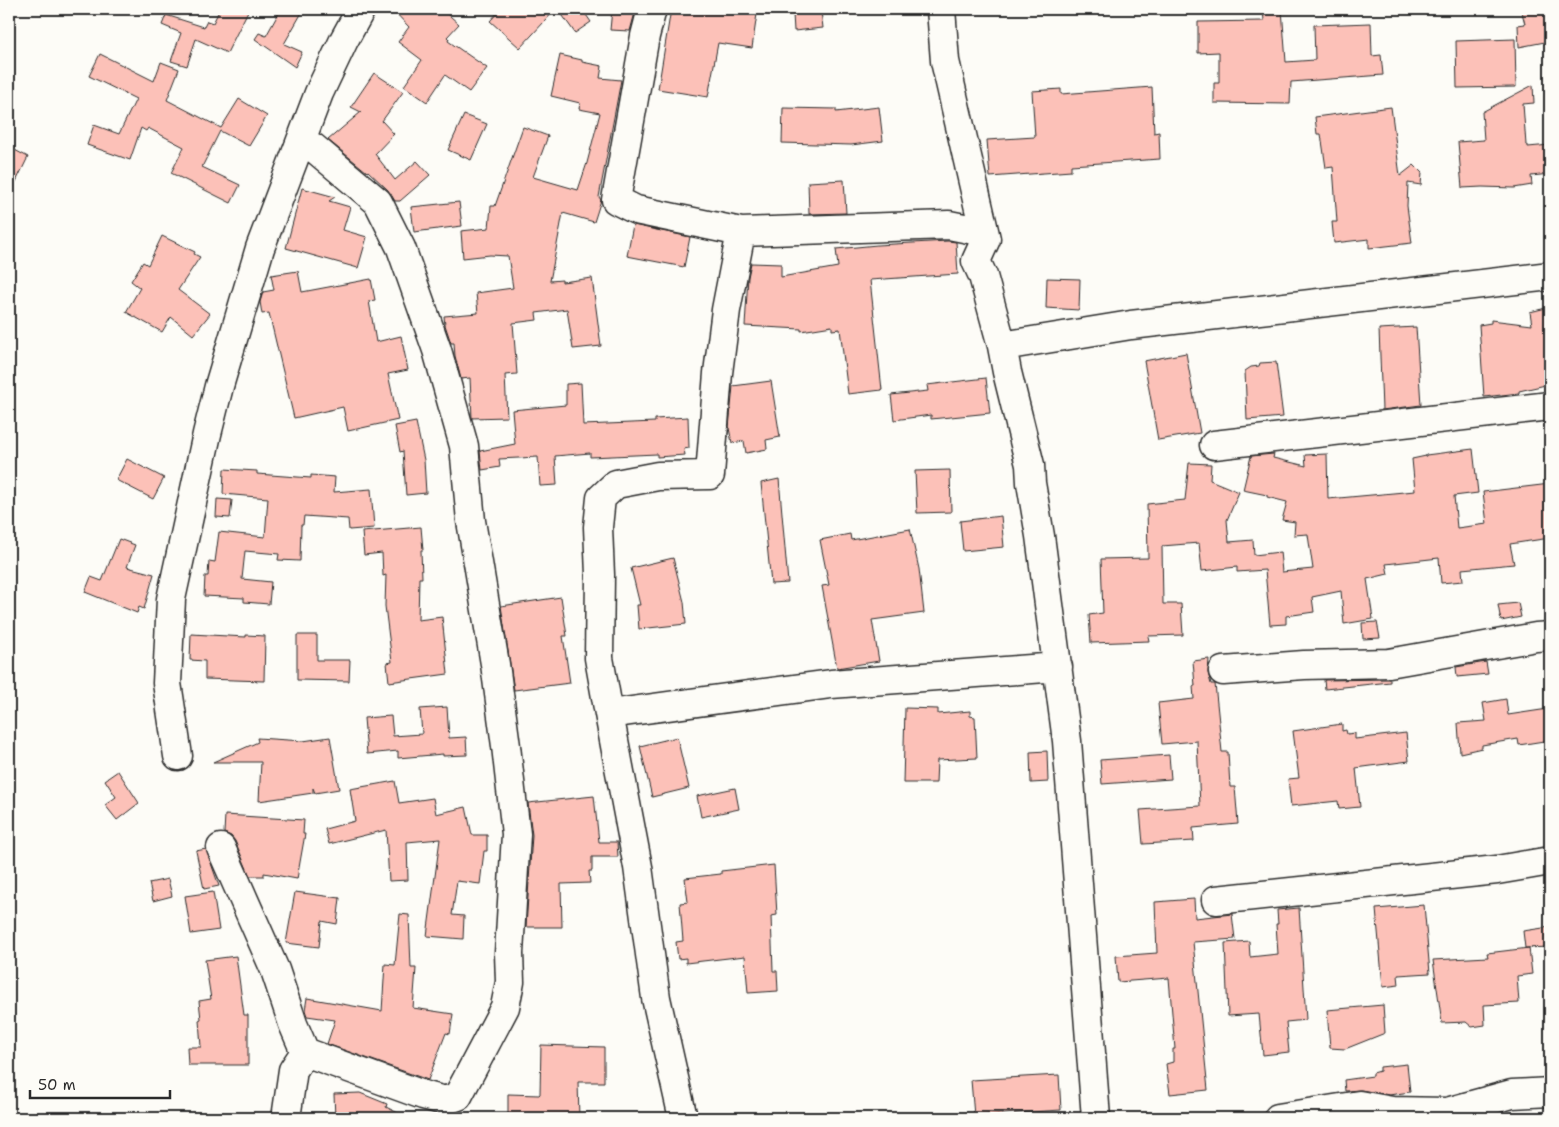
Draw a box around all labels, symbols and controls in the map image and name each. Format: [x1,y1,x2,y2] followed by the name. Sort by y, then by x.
[30,1067,170,1099] scale bar
[38,1075,76,1095] text: 50 m

